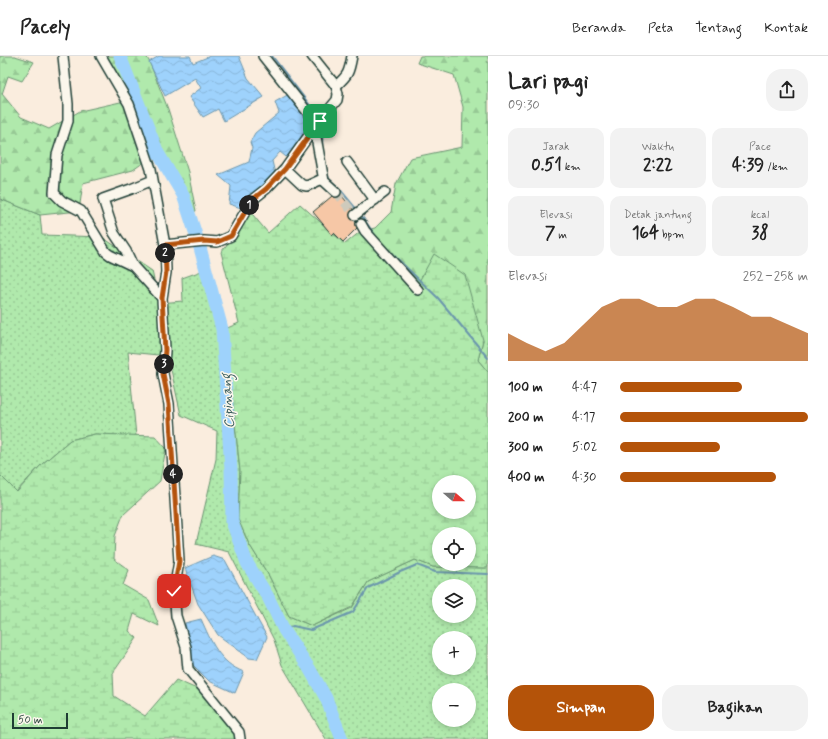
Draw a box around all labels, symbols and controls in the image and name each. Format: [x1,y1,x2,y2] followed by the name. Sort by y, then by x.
[20,15,71,40] text: Pacely
[572,19,626,37] text: Beranda
[648,19,673,37] text: Peta
[695,19,742,37] text: Tentang
[764,19,808,37] text: Kontak
[508,68,589,96] text: Lari pagi
[766,69,808,111] button: share
[508,97,540,114] text: 09:30
[303,104,337,138] pin
[309,110,331,132] icon: arrive
[542,140,570,154] text: Jarak
[642,140,674,154] text: Waktu
[749,140,771,154] text: Pace
[531,154,562,176] text: 0.51
[643,154,673,176] text: 2:22
[732,154,764,176] text: 4:39
[562,160,581,174] text: km
[764,160,788,174] text: /km
[239,195,259,215] pin: 1
[247,198,251,212] text: 1
[539,208,573,222] text: Elevasi
[624,208,692,222] text: Detak jantung
[751,208,769,222] text: kcal
[545,222,555,244] text: 7
[632,222,659,244] text: 164
[752,222,769,244] text: 38
[555,228,567,242] text: m
[659,228,684,242] text: bpm
[155,243,175,263] pin: 2
[162,246,168,260] text: 2
[508,268,547,285] text: Elevasi
[743,268,808,285] text: 252–258 m
[154,354,174,374] pin: 3
[162,357,166,371] text: 3
[217,371,241,429] water label: Cipinang
[508,379,543,396] text: 100 m
[572,379,597,396] text: 4:47
[508,409,543,426] text: 200 m
[572,409,595,426] text: 4:17
[508,439,543,456] text: 300 m
[572,439,597,456] text: 5:02
[163,464,183,484] pin: 4
[170,467,176,481] text: 4
[508,469,545,486] text: 400 m
[572,469,596,486] text: 4:30
[432,475,476,519] north arrow
[432,475,476,727] map controls
[432,527,476,571] button: locate
[157,574,191,608] pin
[432,579,476,623] button: layers
[163,580,185,602] icon: check
[432,631,476,675] button: +
[432,683,476,727] button: −
[508,685,654,731] button: Simpan
[662,685,808,731] button: Bagikan
[12,711,68,730] scale bar
[18,713,43,727] text: 50 m

